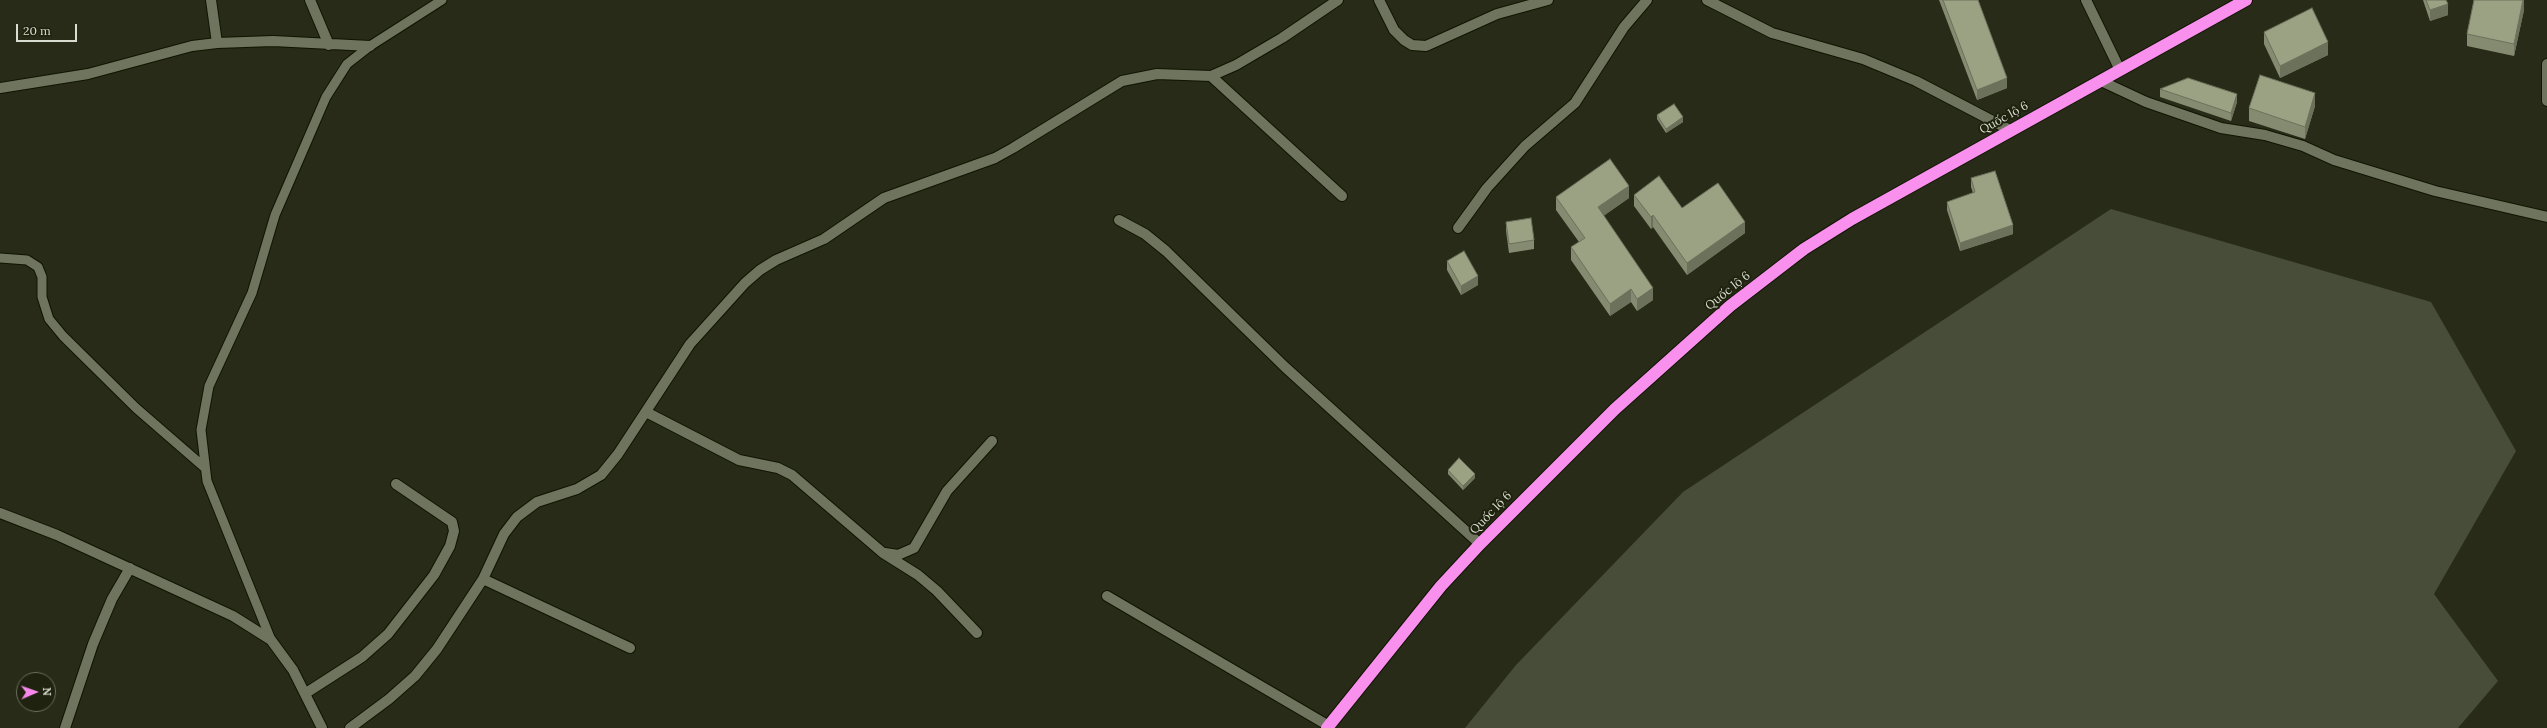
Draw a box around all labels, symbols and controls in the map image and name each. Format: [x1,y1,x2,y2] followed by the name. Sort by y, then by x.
[18,16,79,42] scale bar
[23,23,51,38] text: 20 m
[1977,99,2031,137] street label: Quốc lộ 6
[1703,269,1753,313] street label: Quốc lộ 6
[1467,489,1515,537] street label: Quốc lộ 6
[16,672,56,712] north arrow
[40,687,54,696] text: N

